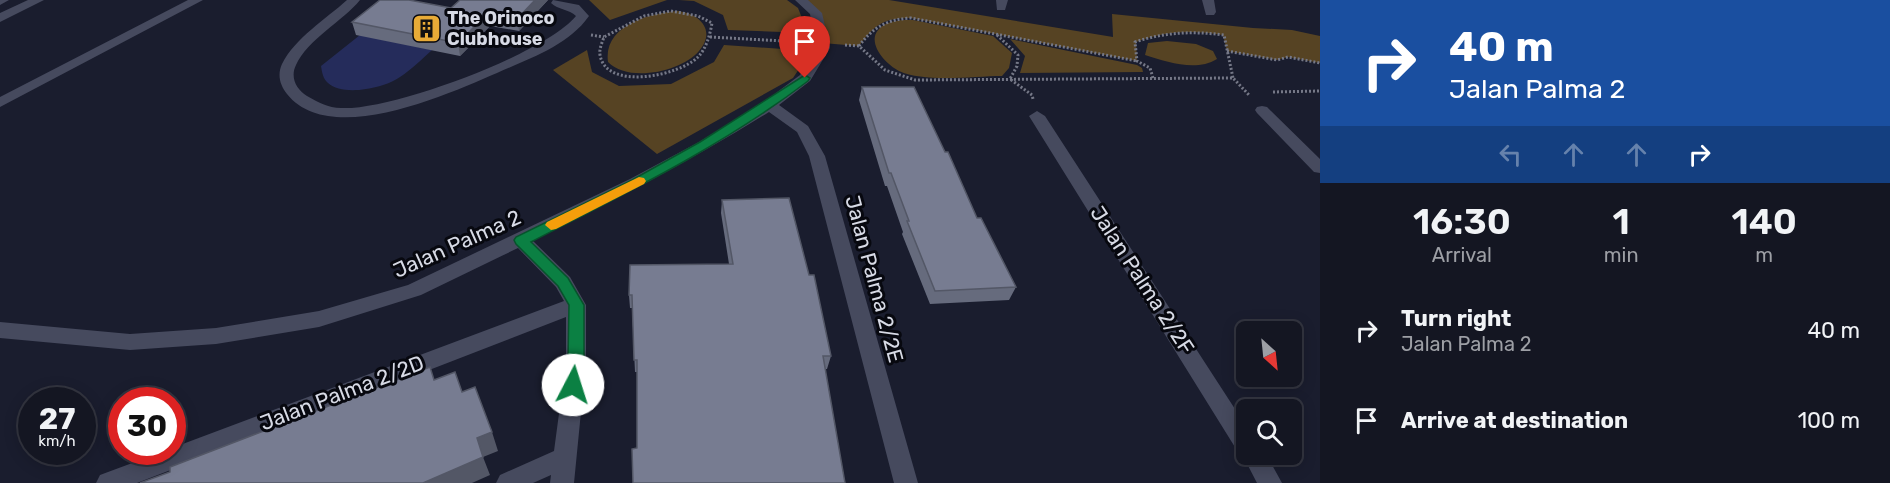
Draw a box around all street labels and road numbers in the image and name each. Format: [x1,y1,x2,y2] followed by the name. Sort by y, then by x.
[840,193,909,365] street label: Jalan Palma 2/2E
[1085,201,1200,358] street label: Jalan Palma 2/2F
[389,204,525,283] street label: Jalan Palma 2
[256,350,427,435] street label: Jalan Palma 2/2D

